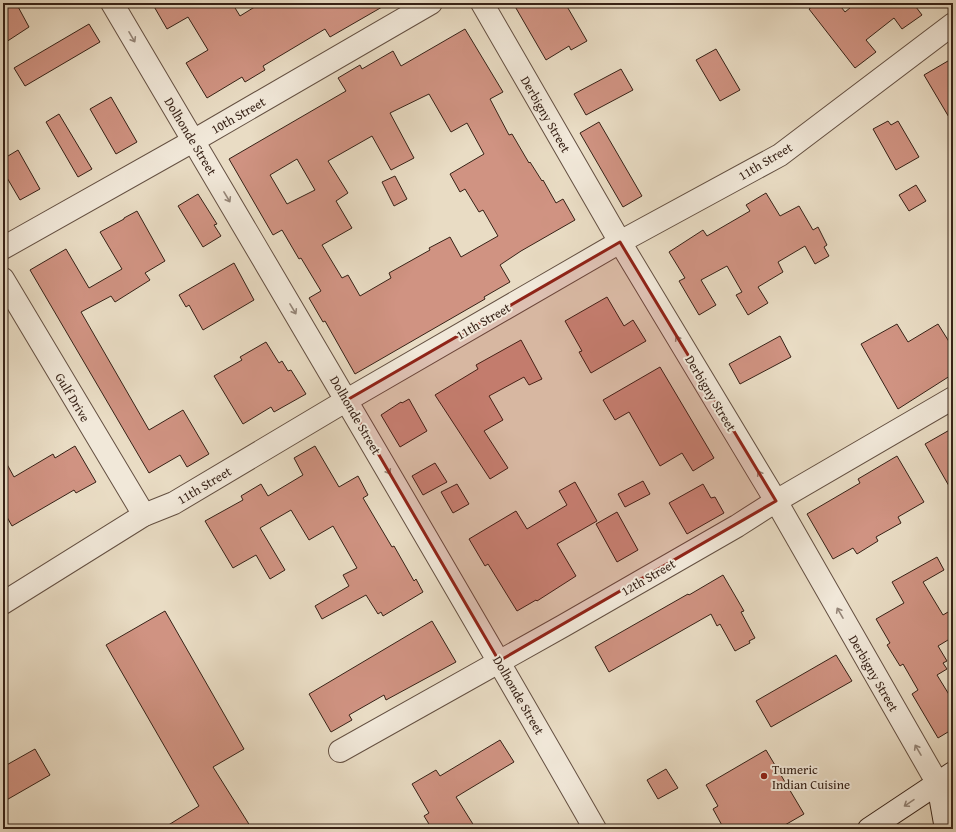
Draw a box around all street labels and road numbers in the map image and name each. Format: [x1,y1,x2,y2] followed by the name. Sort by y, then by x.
[516,72,575,156] street label: Derbigny Street
[207,92,269,139] street label: 10th Street
[160,94,222,179] street label: Dolhonde Street
[735,138,796,185] street label: 11th Street
[452,298,514,345] street label: 11th Street
[680,352,741,435] street label: Derbigny Street
[50,369,95,426] street label: Gulf Drive
[325,372,386,459] street label: Dolhonde Street
[174,462,235,509] street label: 11th Street
[617,554,679,601] street label: 12th Street
[844,631,903,715] street label: Derbigny Street
[488,652,549,739] street label: Dolhonde Street

